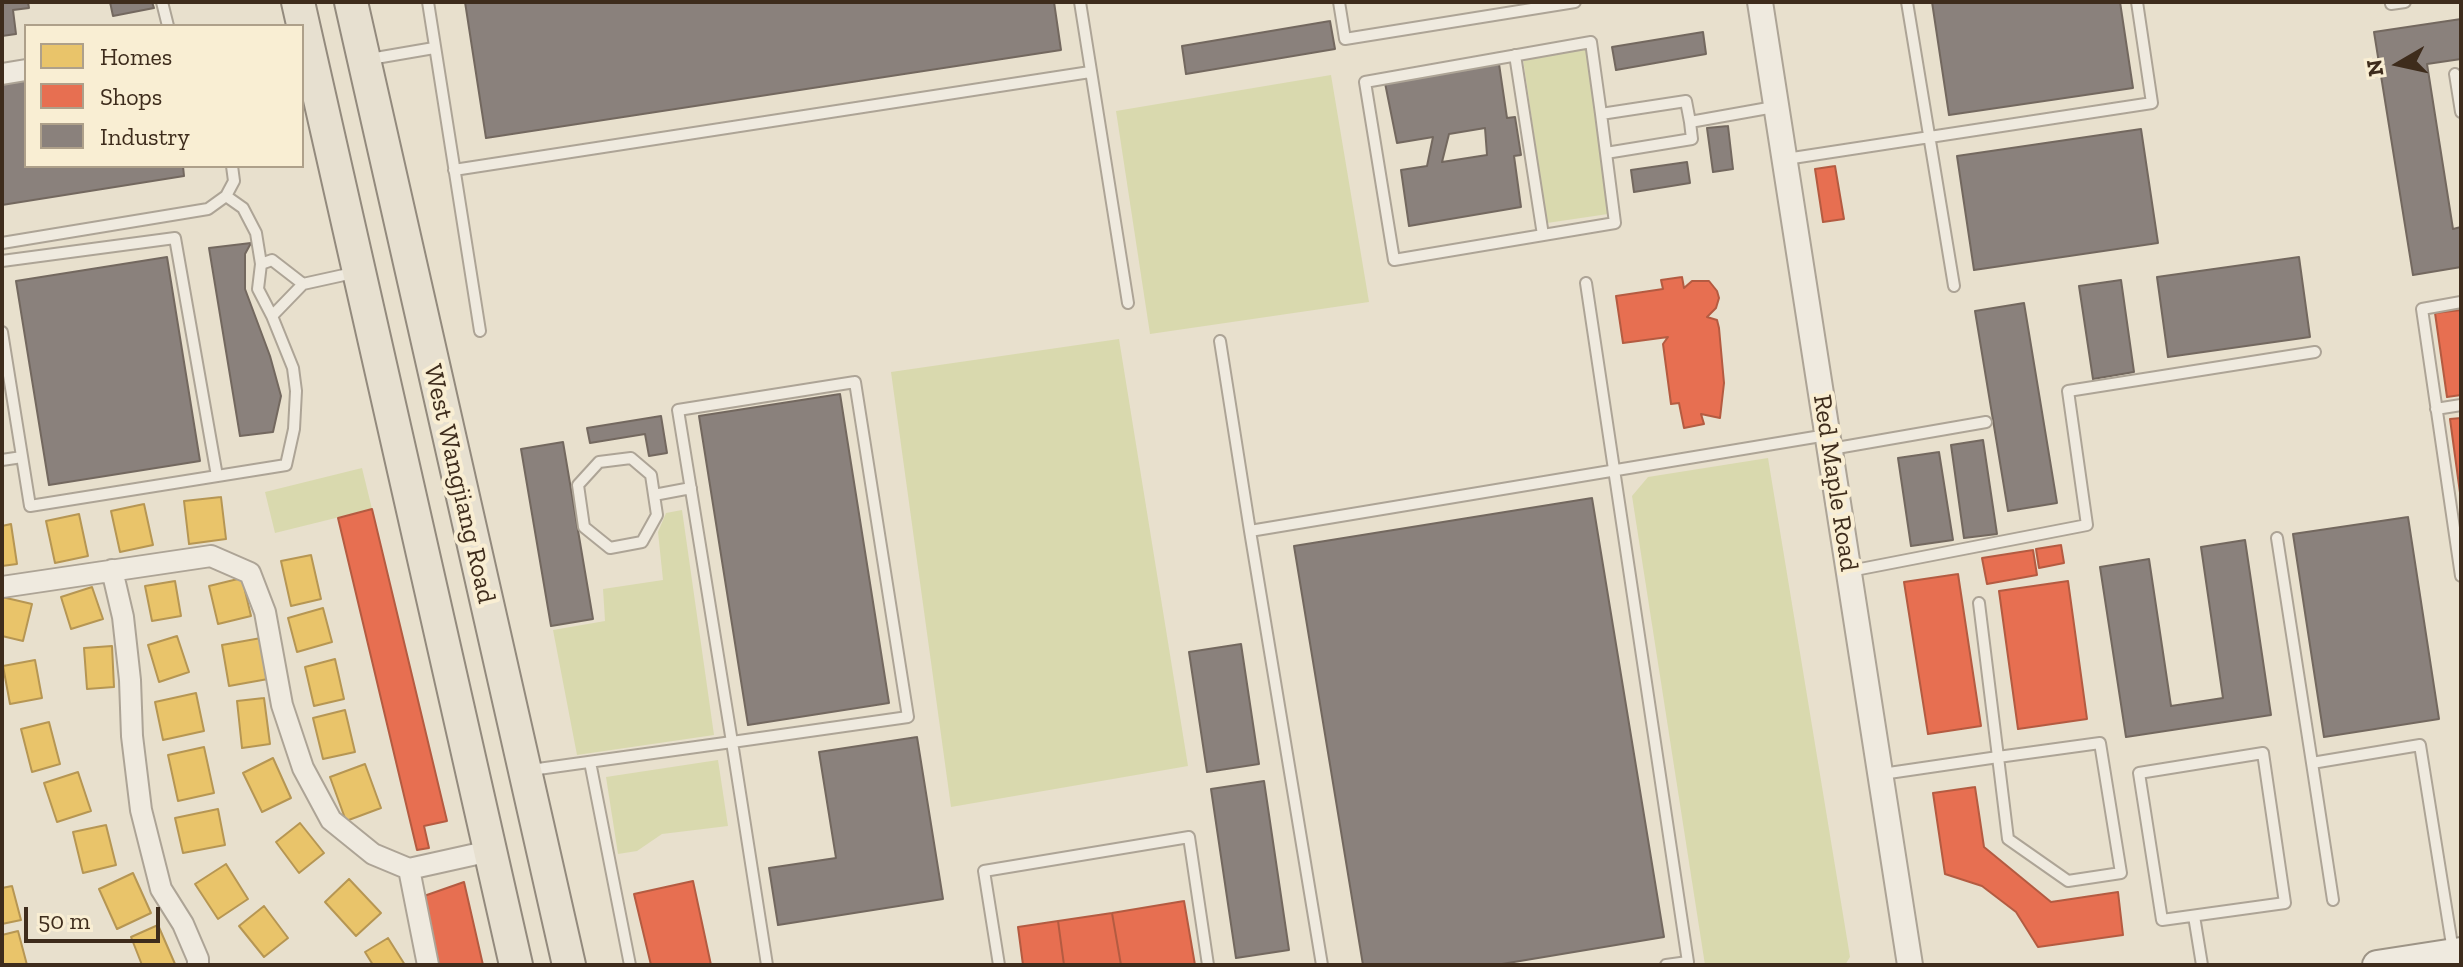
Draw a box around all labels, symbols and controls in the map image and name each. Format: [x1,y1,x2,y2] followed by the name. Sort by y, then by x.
[24,24,304,168] legend
[2359,24,2439,104] north arrow
[100,42,172,71] text: Homes
[2360,57,2389,78] text: N
[100,82,162,111] text: Shops
[100,122,190,151] text: Industry
[416,361,502,607] street label: West Wangjiang Road
[1806,392,1864,574] street label: Red Maple Road
[28,891,164,941] scale bar
[38,906,90,935] text: 50 m

